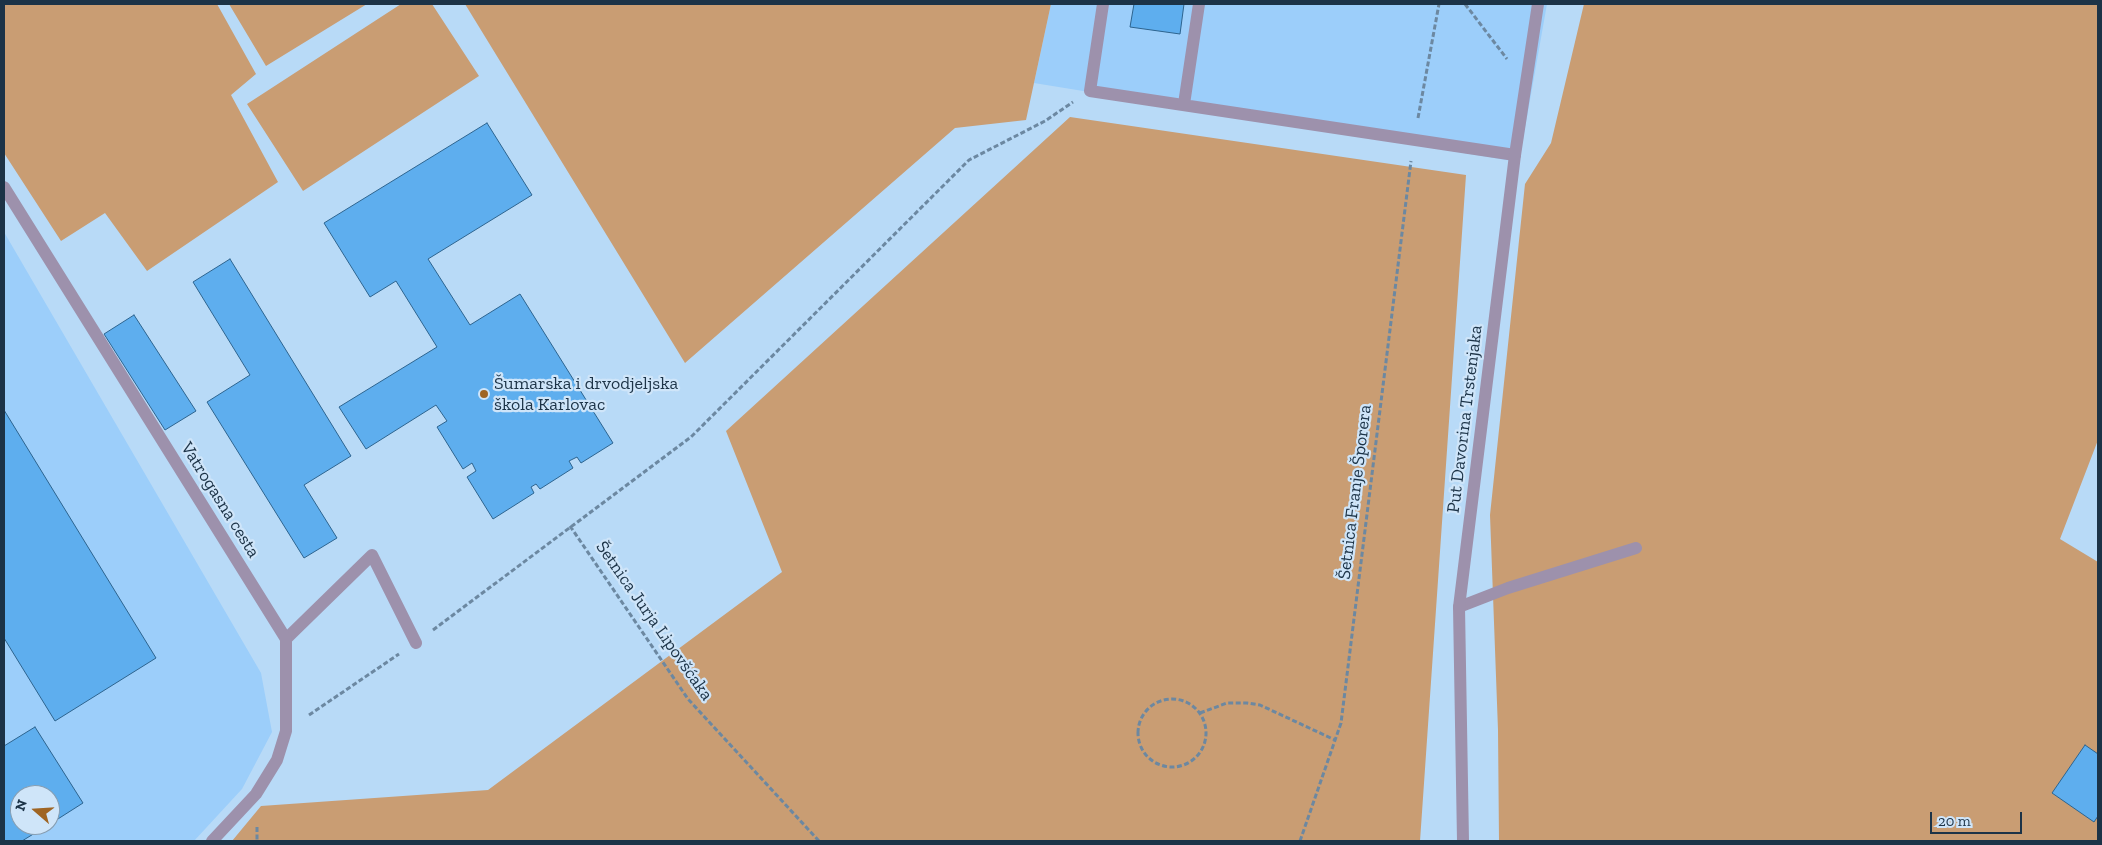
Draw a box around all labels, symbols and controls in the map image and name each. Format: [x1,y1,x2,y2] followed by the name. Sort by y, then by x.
[1443,324,1487,514] street label: Put Davorina Trstenjaka
[494,373,678,416] place label: Šumarska i drvodjeljska škola Karlovac
[478,388,490,400] marker: Šumarska i drvodjeljska škola Karlovac
[1334,403,1376,581] street label: Šetnica Franje Šporera
[176,438,264,562] street label: Vatrogasna cesta
[591,537,717,705] street label: Šetnica Jurja Lipovšćaka
[10,785,60,835] north arrow
[12,797,31,813] text: N
[1932,802,2024,834] scale bar
[1938,812,1971,830] text: 20 m

